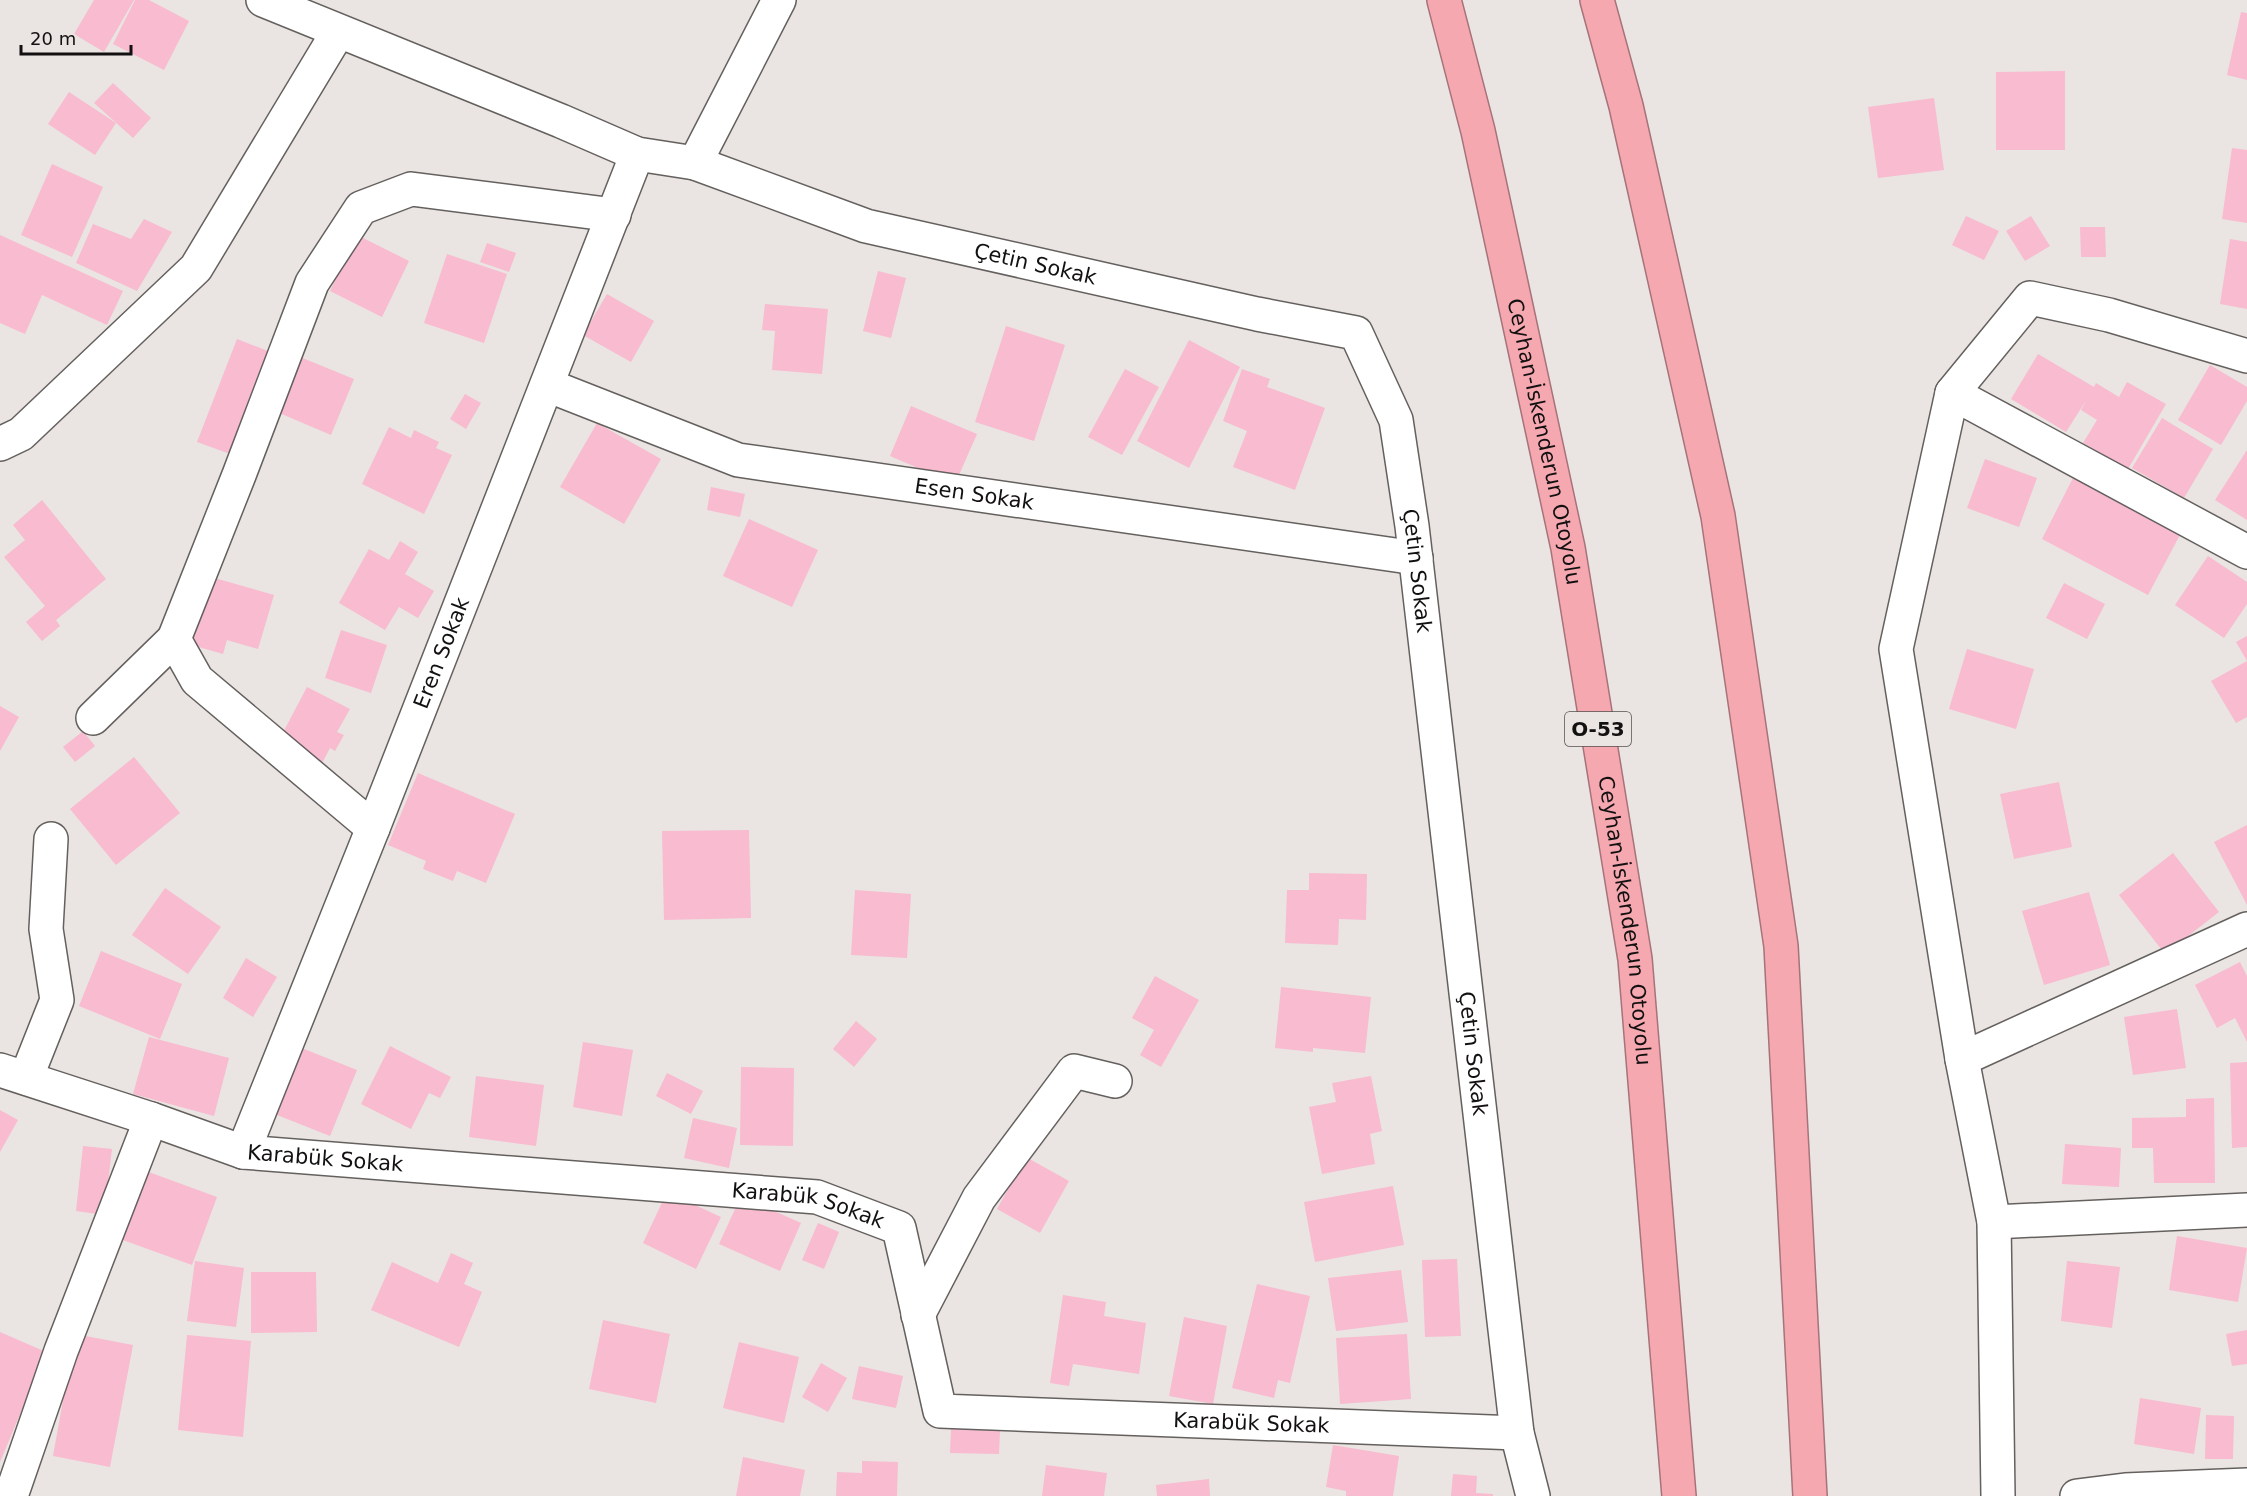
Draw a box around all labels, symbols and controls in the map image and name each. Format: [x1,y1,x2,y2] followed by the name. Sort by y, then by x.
[21,18,130,56] scale bar
[30,28,76,49] text: 20 m
[972,239,1100,290] street label: Çetin Sokak
[1502,296,1586,587] street label: Ceyhan-İskenderun Otoyolu
[913,474,1036,515] street label: Esen Sokak
[1398,507,1436,635] street label: Çetin Sokak
[409,593,474,712] street label: Eren Sokak
[1565,712,1631,746] road number: O-53
[1593,774,1656,1066] street label: Ceyhan-İskenderun Otoyolu
[1454,990,1492,1118] street label: Çetin Sokak
[246,1140,405,1177] street label: Karabük Sokak
[731,1178,888,1234] street label: Karabük Sokak
[1173,1408,1331,1438] street label: Karabük Sokak

